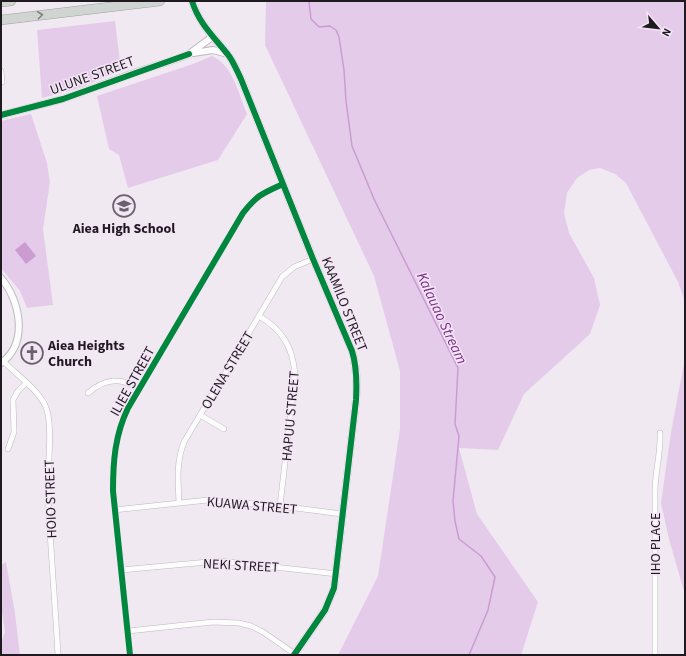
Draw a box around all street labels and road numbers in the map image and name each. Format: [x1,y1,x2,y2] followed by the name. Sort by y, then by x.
[47,51,138,100] street label: ULUNE STREET
[316,254,372,355] street label: KAAMILO STREET
[197,327,259,413] street label: OLENA STREET
[106,343,160,420] street label: ILIEE STREET
[277,370,305,462] street label: HAPUU STREET
[40,459,62,539] street label: HOIO STREET
[206,492,298,520] street label: KUAWA STREET
[646,513,666,575] street label: IHO PLACE
[202,554,280,578] street label: NEKI STREET

